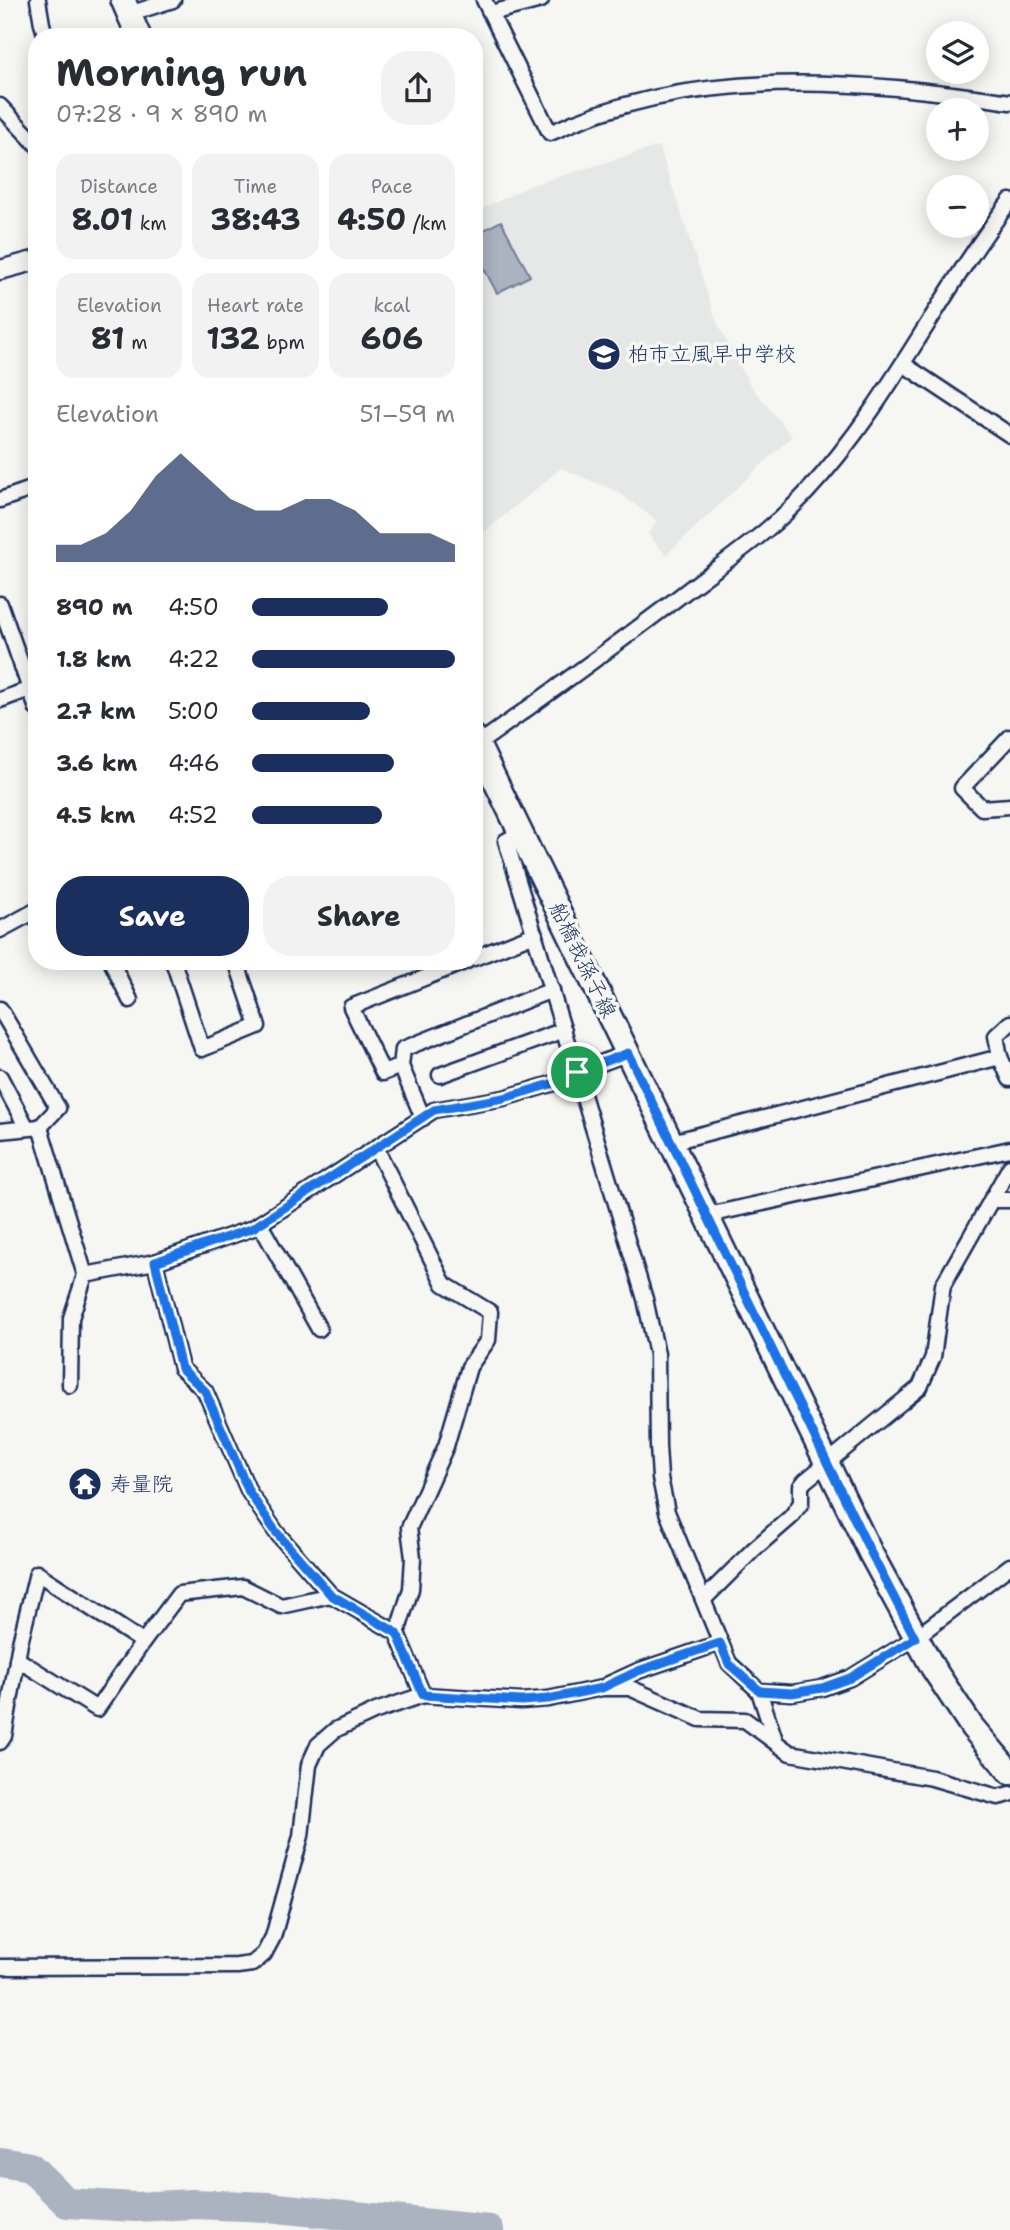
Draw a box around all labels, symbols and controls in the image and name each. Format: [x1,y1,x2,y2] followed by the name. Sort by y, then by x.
[926,21,989,238] map controls
[926,21,989,84] button: layers
[56,47,307,98] text: Morning run
[381,51,455,125] button: share
[926,98,989,161] button: +
[56,99,267,129] text: 07:28 · 9 × 890 m
[80,174,158,199] text: Distance
[234,174,277,199] text: Time
[371,174,413,199] text: Pace
[926,175,989,238] button: −
[72,199,133,240] text: 8.01
[210,199,301,240] text: 38:43
[337,199,406,240] text: 4:50
[133,211,167,236] text: km
[406,211,447,236] text: /km
[77,293,162,318] text: Elevation
[207,293,304,318] text: Heart rate
[373,293,410,318] text: kcal
[91,318,125,359] text: 81
[206,318,260,359] text: 132
[360,318,423,359] text: 606
[125,330,148,355] text: m
[260,330,305,355] text: bpm
[585,335,623,373] school or university icon: 柏市立風早中学校
[628,340,796,368] place label: 柏市立風早中学校
[56,399,159,429] text: Elevation
[359,399,455,429] text: 51–59 m
[56,592,133,622] text: 890 m
[168,592,219,622] text: 4:50
[56,644,131,674] text: 1.8 km
[168,644,219,674] text: 4:22
[56,696,136,726] text: 2.7 km
[168,696,219,726] text: 5:00
[56,748,137,778] text: 3.6 km
[168,748,220,778] text: 4:46
[56,800,136,830] text: 4.5 km
[168,800,218,830] text: 4:52
[56,876,249,956] button: Save
[263,876,455,956] button: Share
[543,897,623,1023] street label: 船橋我孫子線
[547,1042,607,1102] pin
[558,1053,596,1091] icon: arrive
[66,1465,104,1503] temple icon: 寿量院
[110,1470,173,1498] place label: 寿量院

